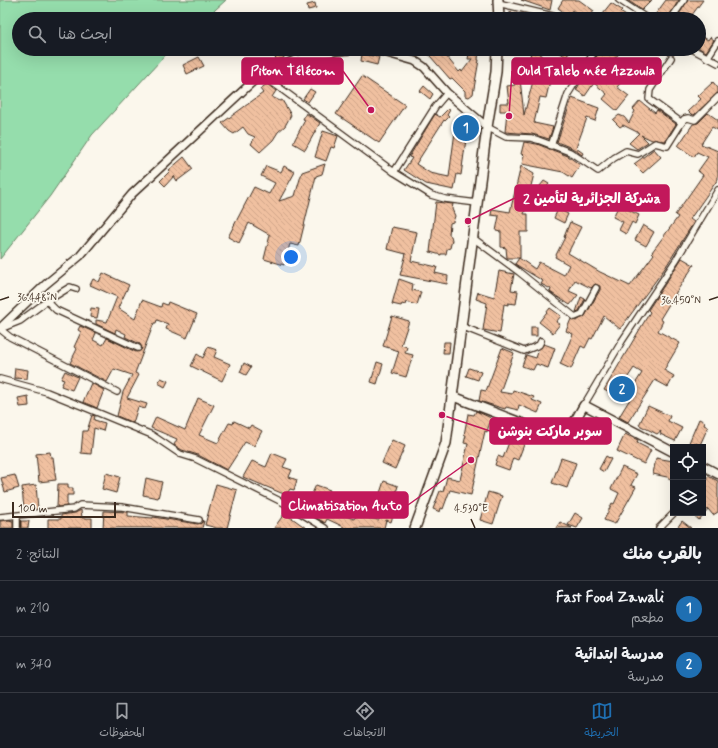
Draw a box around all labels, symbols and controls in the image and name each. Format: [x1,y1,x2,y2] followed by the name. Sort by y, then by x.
[12,12,706,56] search box
[26,23,48,45] icon: search
[58,25,112,45] text: ابحث هنا
[242,58,343,84] callout: Piton Télécom
[512,58,661,84] callout: Ould Taleb née Azzoula
[251,62,335,80] text: Piton Télécom
[517,62,655,80] text: Ould Taleb née Azzoula
[453,113,479,143] pin: 1
[515,185,669,211] callout: شركة الجزائرية لتأمين 2a
[523,189,661,208] text: شركة الجزائرية لتأمين 2a
[281,247,301,267] your location
[17,291,57,305] text: 36.448°N
[661,294,701,308] text: 36.450°N
[609,374,635,404] pin: 2
[490,418,611,444] callout: سوبر ماركت بنوشن
[498,423,602,441] text: سوبر ماركت بنوشن
[670,444,706,516] map controls
[670,444,706,480] button: locate
[670,480,706,516] button: layers
[282,492,408,518] callout: Climatisation Auto
[288,497,402,515] text: Climatisation Auto
[12,500,116,519] scale bar
[18,502,48,516] text: 100 m
[454,502,488,516] text: 4.530°E
[623,543,702,565] text: بالقرب منك
[16,546,59,563] text: النتائج: 2
[556,588,664,608] text: Fast Food Zawali
[16,600,50,617] text: 210 m
[686,600,692,617] text: 1
[631,610,664,627] text: مطعم
[575,645,664,665] text: مدرسة ابتدائية
[16,656,51,673] text: 340 m
[686,656,692,673] text: 2
[628,669,664,686] text: مدرسة
[99,700,145,742] tab: المحفوظات
[343,700,386,742] tab: الاتجاهات
[584,700,619,742] tab: الخريطة

